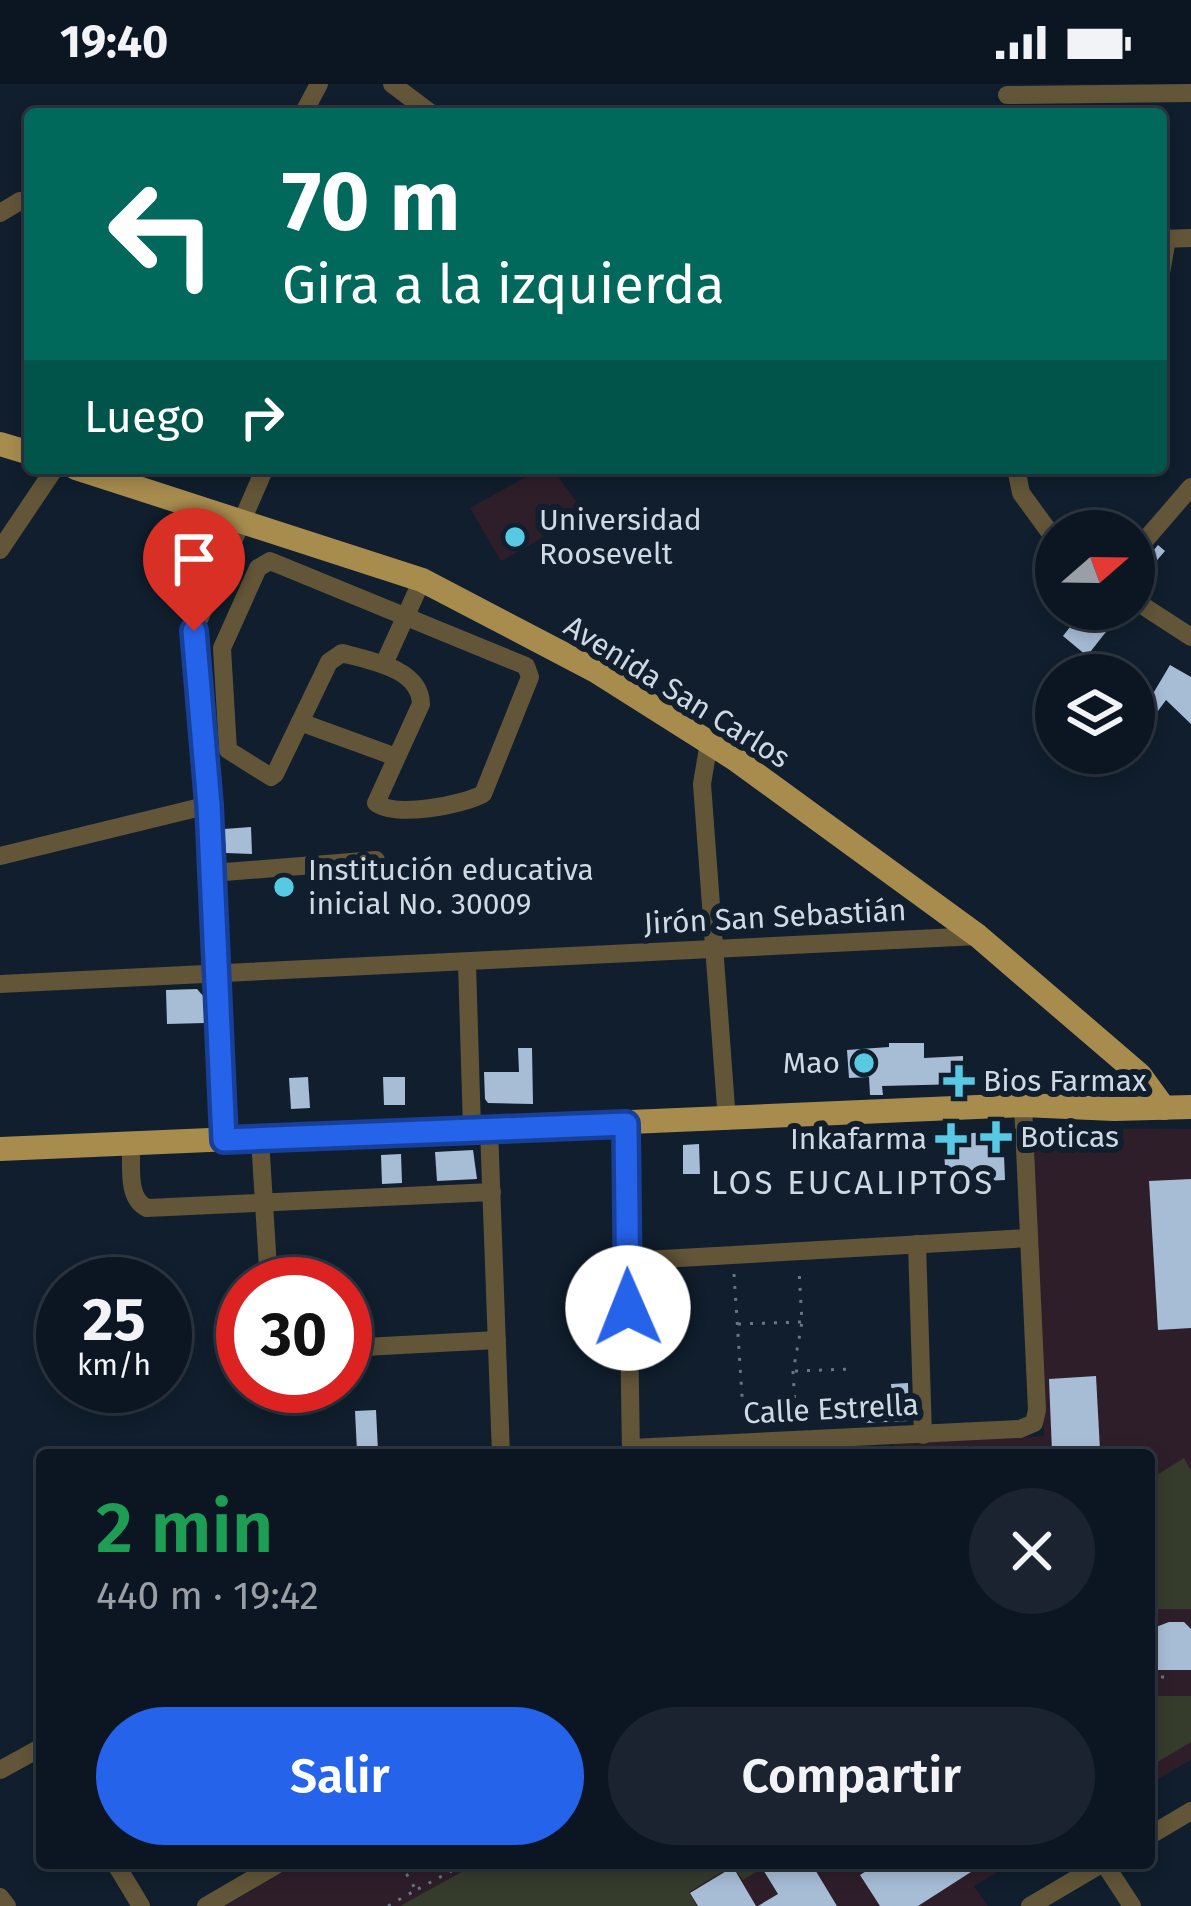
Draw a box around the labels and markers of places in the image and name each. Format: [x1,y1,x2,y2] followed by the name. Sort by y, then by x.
[539,502,702,572] place label: Universidad Roosevelt
[143,508,245,631] pin
[502,524,528,550] marker: Universidad Roosevelt
[308,852,594,922] place label: Institución educativa inicial No. 30009
[271,874,297,900] marker: Institución educativa inicial No. 30009
[783,1045,840,1081] place label: Mao
[851,1050,877,1076] marker: Mao
[983,1063,1147,1099] place label: Bios Farmax
[946,1068,972,1094] marker: Bios Farmax
[1020,1119,1119,1155] place label: Boticas
[790,1121,927,1157] place label: Inkafarma
[983,1124,1009,1150] marker: Boticas
[938,1126,964,1152] marker: Inkafarma

